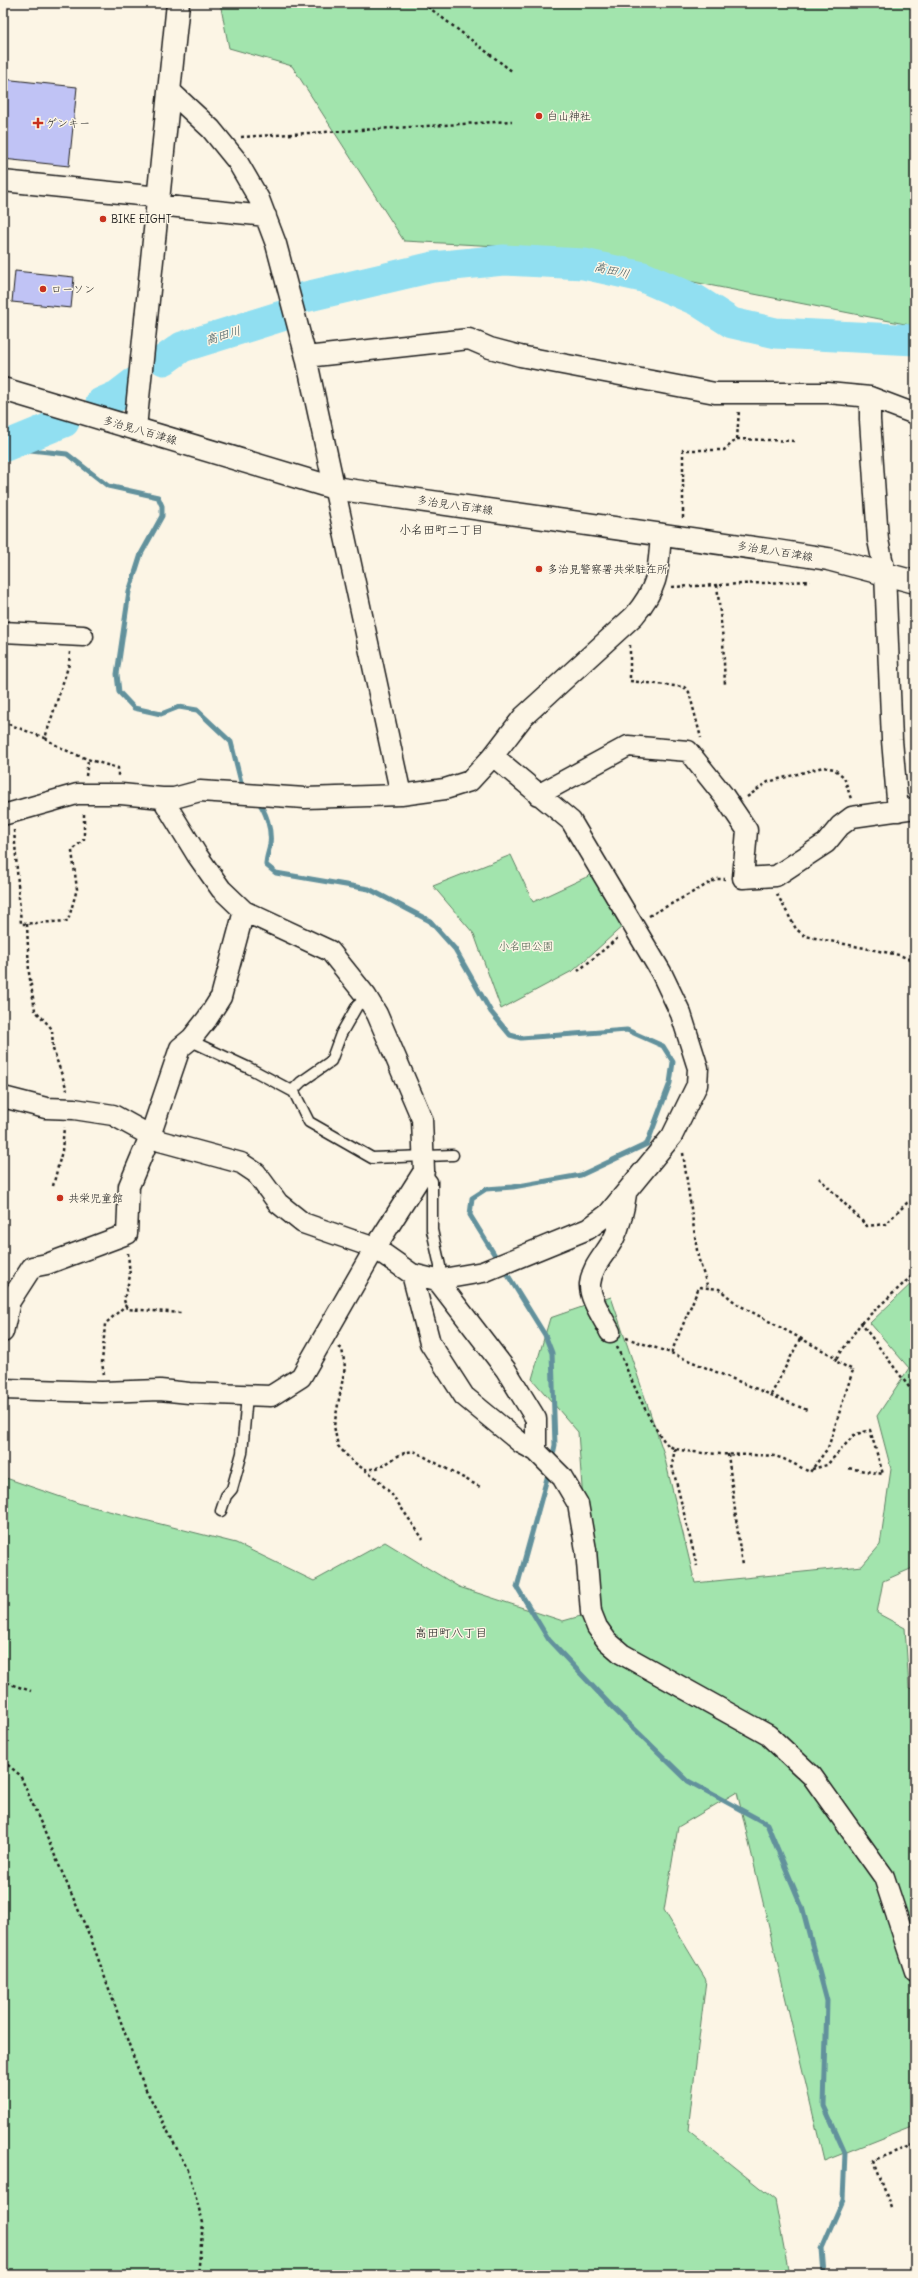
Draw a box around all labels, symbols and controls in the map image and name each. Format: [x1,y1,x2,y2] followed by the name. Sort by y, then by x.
[547,109,591,123] place label: 白山神社
[534,111,544,121] marker: 白山神社
[46,116,90,130] place label: ゲンキー
[33,118,43,128] marker: ゲンキー
[111,212,172,226] place label: BIKE EIGHT
[98,214,108,224] marker: BIKE EIGHT
[593,259,631,281] water label: 高田川
[51,282,95,296] place label: ローソン
[38,284,48,294] marker: ローソン
[204,323,242,347] water label: 高田川
[101,413,179,447] street label: 多治見八百津線
[416,493,494,517] street label: 多治見八百津線
[399,522,483,537] district label: 小名田町二丁目
[736,538,814,564] street label: 多治見八百津線
[547,562,668,576] place label: 多治見警察署共栄駐在所
[534,564,544,574] marker: 多治見警察署共栄駐在所
[499,939,554,953] park label: 小名田公園
[68,1191,123,1205] place label: 共栄児童館
[55,1193,65,1203] marker: 共栄児童館
[415,1625,487,1640] district label: 高田町八丁目

